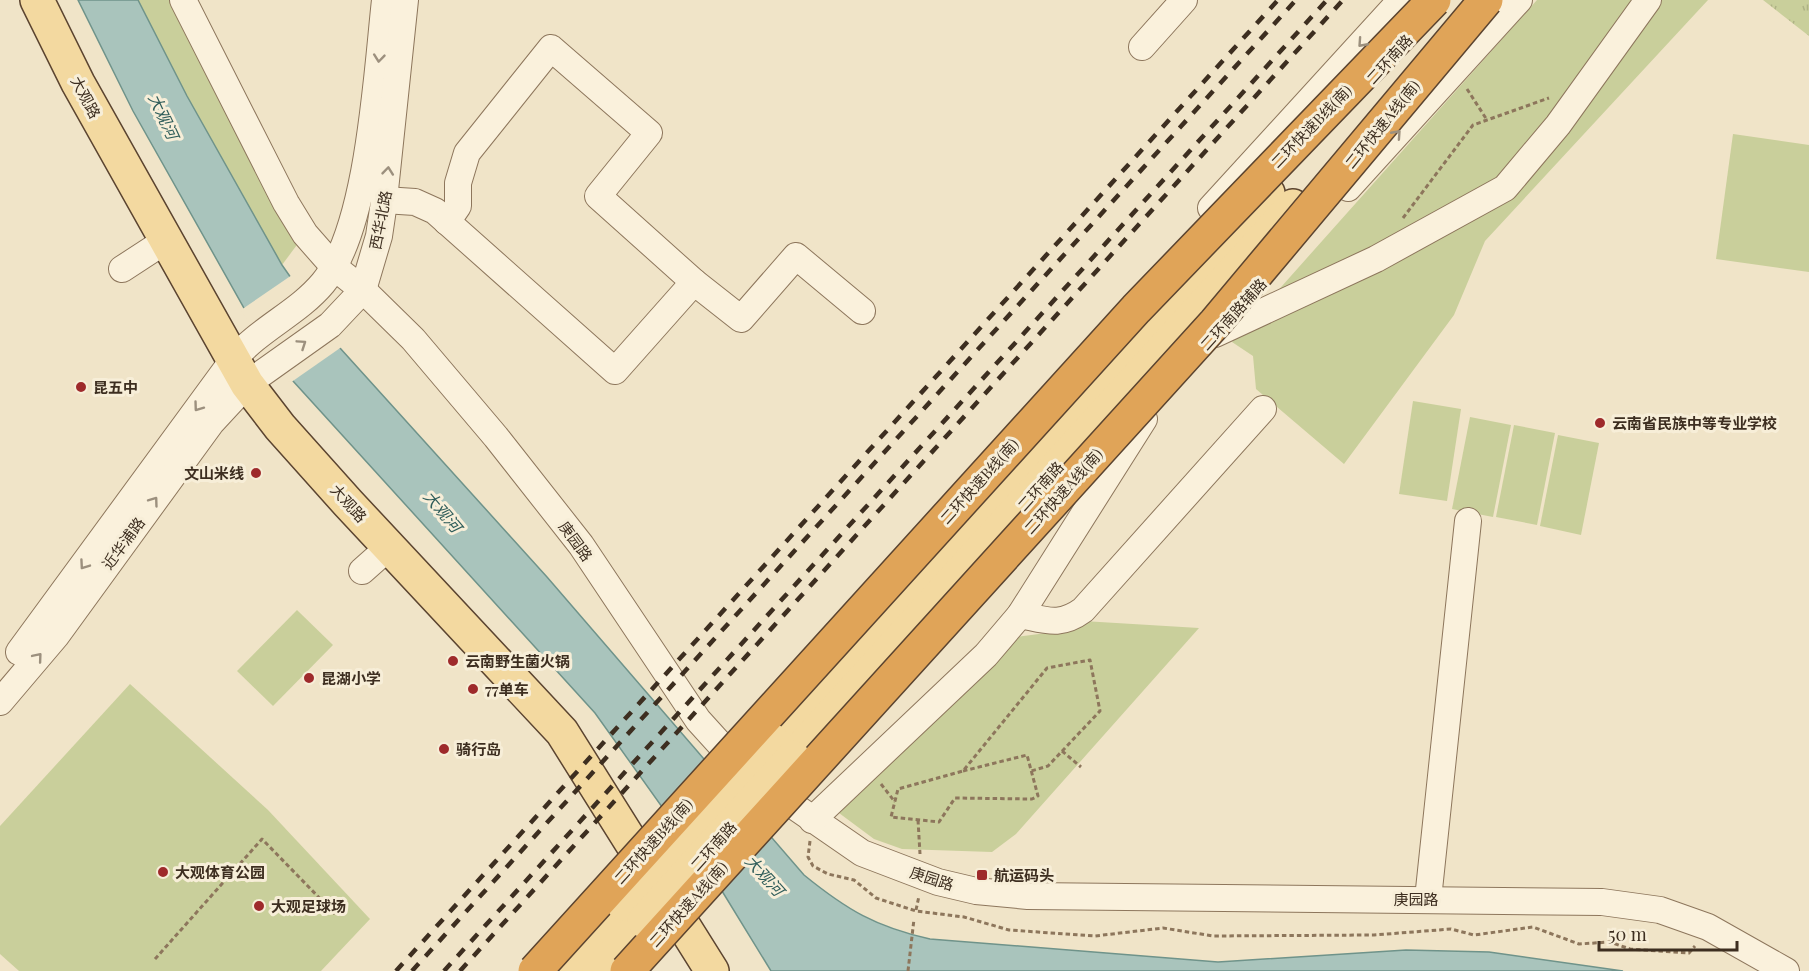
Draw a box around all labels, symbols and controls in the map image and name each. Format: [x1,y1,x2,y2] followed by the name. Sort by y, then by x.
[1361,30,1417,88] street label: 二环南路
[1358,36,1369,47] one-way arrow
[373,54,385,63] one-way arrow
[67,72,105,122] street label: 大观路
[1340,76,1424,172] street label: 二环快速A线(南)
[1266,80,1356,172] street label: 二环快速B线(南)
[144,90,185,145] water label: 大观河
[1390,130,1401,141] one-way arrow
[381,167,394,176] one-way arrow
[364,189,396,251] street label: 西华北路
[1195,274,1271,354] street label: 二环南路辅路
[295,340,306,351] one-way arrow
[93,377,138,397] place label: 昆五中
[74,380,88,394] marker: 昆五中
[194,401,205,412] one-way arrow
[1612,413,1777,433] place label: 云南省民族中等专业学校
[1593,416,1607,430] marker: 云南省民族中等专业学校
[935,434,1023,528] street label: 二环快速B线(南)
[1019,444,1107,538] street label: 二环快速A线(南)
[1012,457,1068,515] street label: 二环南路
[184,463,244,483] place label: 文山米线
[249,466,263,480] marker: 文山米线
[327,480,371,526] street label: 大观路
[420,486,468,538] water label: 大观河
[147,497,158,508] one-way arrow
[97,513,149,573] street label: 近华浦路
[555,517,597,565] street label: 庚园路
[80,559,91,570] one-way arrow
[465,651,570,671] place label: 云南野生菌火锅
[30,653,41,664] one-way arrow
[446,654,460,668] marker: 云南野生菌火锅
[321,668,381,688] place label: 昆湖小学
[302,671,316,685] marker: 昆湖小学
[485,679,529,699] place label: 77单车
[466,682,480,696] marker: 77单车
[456,739,501,759] place label: 骑行岛
[437,742,451,756] marker: 骑行岛
[609,794,697,888] street label: 二环快速B线(南)
[685,817,741,875] street label: 二环南路
[741,850,791,902] water label: 大观河
[644,857,732,951] street label: 二环快速A线(南)
[175,862,265,882] place label: 大观体育公园
[908,862,956,894] street label: 庚园路
[156,865,170,879] marker: 大观体育公园
[994,865,1054,885] place label: 航运码头
[975,868,989,882] marker: 航运码头
[1393,889,1439,909] street label: 庚园路
[271,896,346,916] place label: 大观足球场
[252,899,266,913] marker: 大观足球场
[1599,914,1737,952] scale bar
[1608,922,1647,946] text: 50 m

